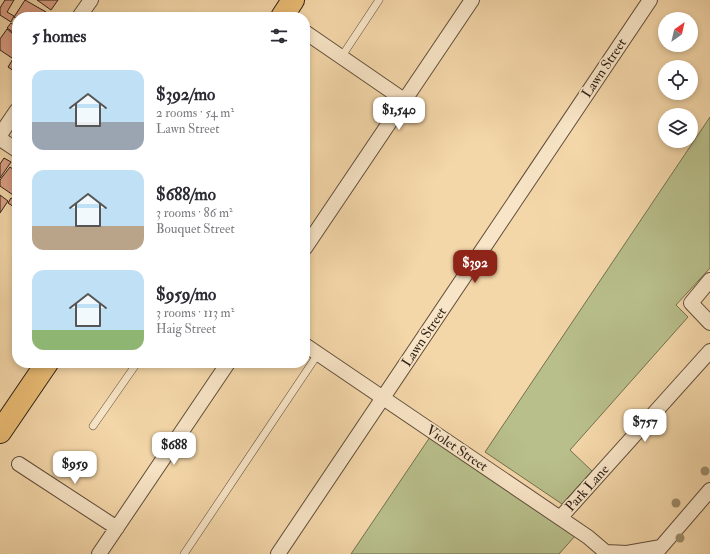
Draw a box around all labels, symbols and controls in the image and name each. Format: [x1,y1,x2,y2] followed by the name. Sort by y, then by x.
[658,12,698,52] north arrow
[658,12,698,148] map controls
[268,25,290,47] icon: filters
[32,26,86,47] text: 5 homes
[578,35,630,101] street label: Lawn Street
[658,60,698,100] button: locate
[156,84,215,105] text: $392/mo
[64,86,112,134] icon: home
[366,97,432,131] pin: $1,540
[382,102,416,118] text: $1,540
[156,105,234,121] text: 2 rooms · 54 m²
[658,108,698,148] button: layers
[156,121,219,137] text: Lawn Street
[156,184,216,205] text: $688/mo
[64,186,112,234] icon: home
[156,205,233,221] text: 3 rooms · 86 m²
[156,221,235,237] text: Bouquet Street
[451,250,499,284] pin: $392
[462,255,488,271] text: $392
[156,284,216,305] text: $959/mo
[64,286,112,334] icon: home
[398,304,450,370] street label: Lawn Street
[156,305,234,321] text: 3 rooms · 113 m²
[156,321,216,337] text: Haig Street
[621,409,669,443] pin: $757
[632,414,658,430] text: $757
[423,421,491,475] street label: Violet Street
[150,432,198,466] pin: $688
[161,437,187,453] text: $688
[51,451,99,485] pin: $959
[62,456,88,472] text: $959
[561,461,613,515] street label: Park Lane

